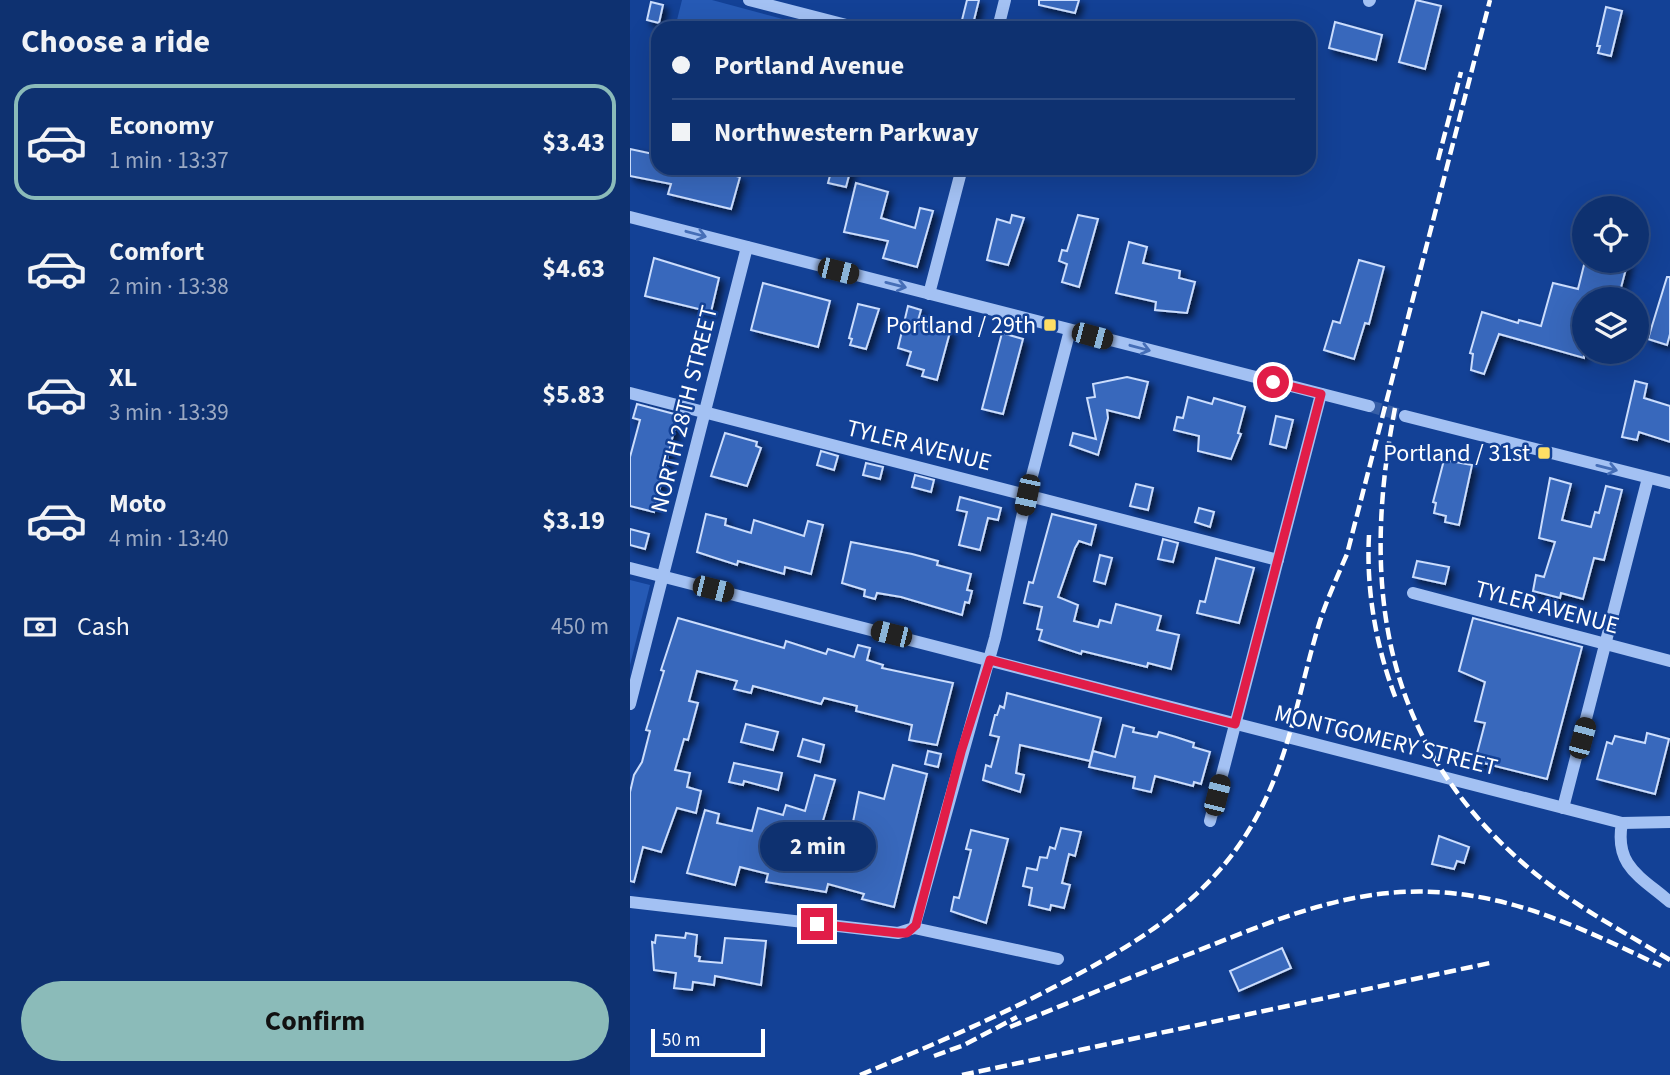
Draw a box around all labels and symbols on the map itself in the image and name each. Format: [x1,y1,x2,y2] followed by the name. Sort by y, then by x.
[684,228,707,241] one-way arrow
[816,256,861,286] car
[884,279,907,292] one-way arrow
[642,302,727,516] street label: NORTH 28TH STREET
[886,308,1036,343] place label: Portland / 29th
[1042,317,1058,333] marker: Portland / 29th
[1069,320,1116,352] car
[1128,342,1151,355] one-way arrow
[1257,366,1289,398] route start
[843,411,995,480] street label: TYLER AVENUE
[1383,436,1530,471] place label: Portland / 31st
[1536,445,1552,461] marker: Portland / 31st
[1595,462,1618,475] one-way arrow
[1013,472,1042,518] car
[1471,571,1623,644] street label: TYLER AVENUE
[691,574,736,604] car
[869,619,914,649] car
[1271,696,1501,785] street label: MONTGOMERY STREET
[1567,715,1598,761] car
[1202,772,1233,818] car
[759,822,875,872] callout: 2 min
[801,908,833,940] route end
[651,1026,765,1058] scale bar

